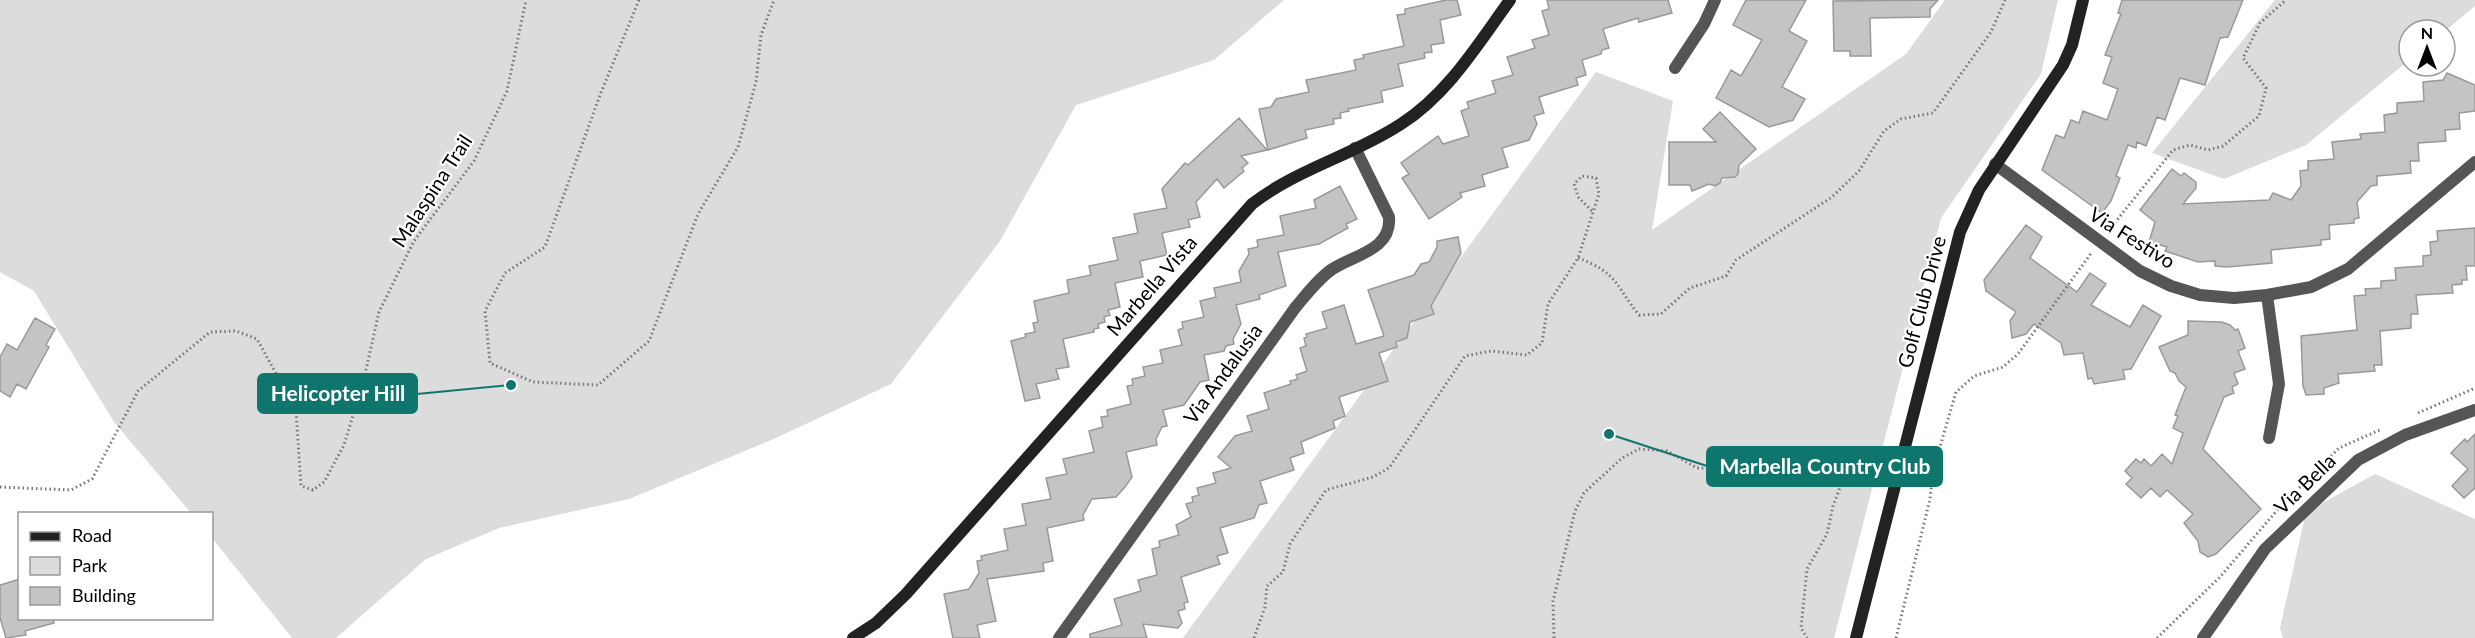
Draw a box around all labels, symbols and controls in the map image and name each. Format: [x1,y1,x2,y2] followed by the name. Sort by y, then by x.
[2397,18,2457,78] north arrow
[2421,23,2433,42] text: N
[386,130,476,251] street label: Malaspina Trail
[2085,201,2180,273] street label: Via Festivo
[1101,230,1201,340] street label: Marbella Vista
[1892,233,1950,370] street label: Golf Club Drive
[1178,319,1267,428] street label: Via Andalusia
[258,374,417,413] callout: Helicopter Hill
[271,380,405,405] text: Helicopter Hill
[1707,447,1942,486] callout: Marbella Country Club
[2269,448,2340,518] street label: Via Bella
[1720,453,1930,478] text: Marbella Country Club
[18,512,213,620] legend
[72,524,112,546] text: Road
[72,554,108,576] text: Park
[72,584,136,606] text: Building

